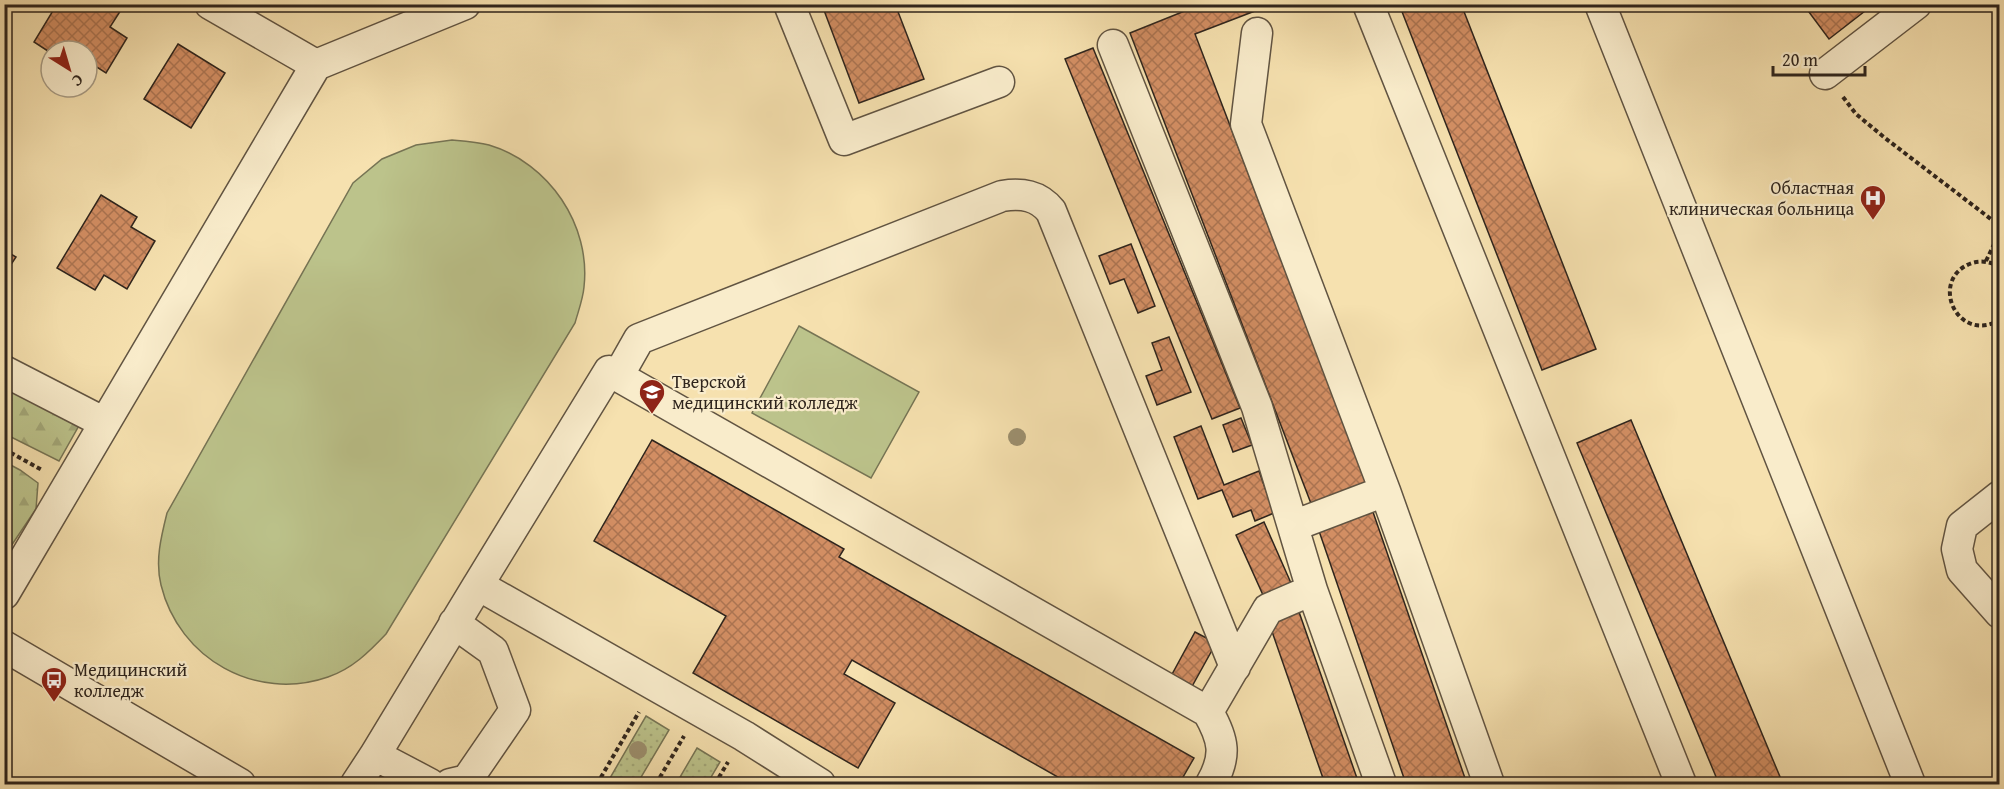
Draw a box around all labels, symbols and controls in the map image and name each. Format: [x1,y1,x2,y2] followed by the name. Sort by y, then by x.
[39,39,99,99] north arrow
[1773,39,1864,77] scale bar
[1782,46,1818,73] text: 20 m
[67,69,89,93] text: С
[1669,174,1854,222] place label: Областная клиническая больница
[1858,183,1888,221] hospital icon: Областная клиническая больница
[672,368,859,416] place label: Тверской медицинский колледж
[637,377,667,415] school or university icon: Тверской медицинский колледж
[74,656,188,704] place label: Медицинский колледж
[39,665,69,703] bus stop icon: Медицинский колледж

